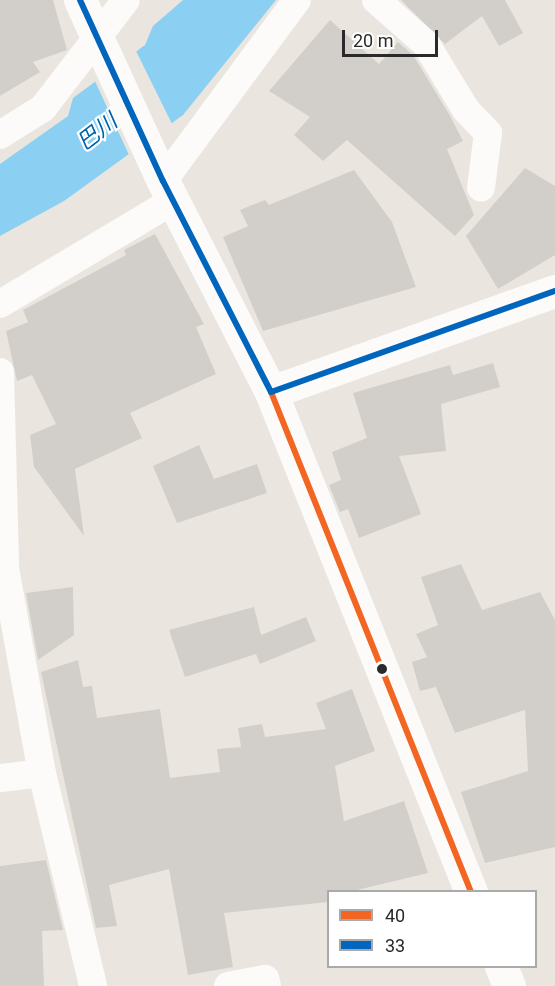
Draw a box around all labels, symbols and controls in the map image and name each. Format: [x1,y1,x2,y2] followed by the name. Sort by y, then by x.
[345,18,441,56] scale bar
[353,30,393,51] text: 20 m
[72,108,122,156] water label: 巴川
[376,663,388,675] unlabelled marker
[327,890,537,968] legend
[385,905,405,926] text: 40
[385,935,405,956] text: 33

